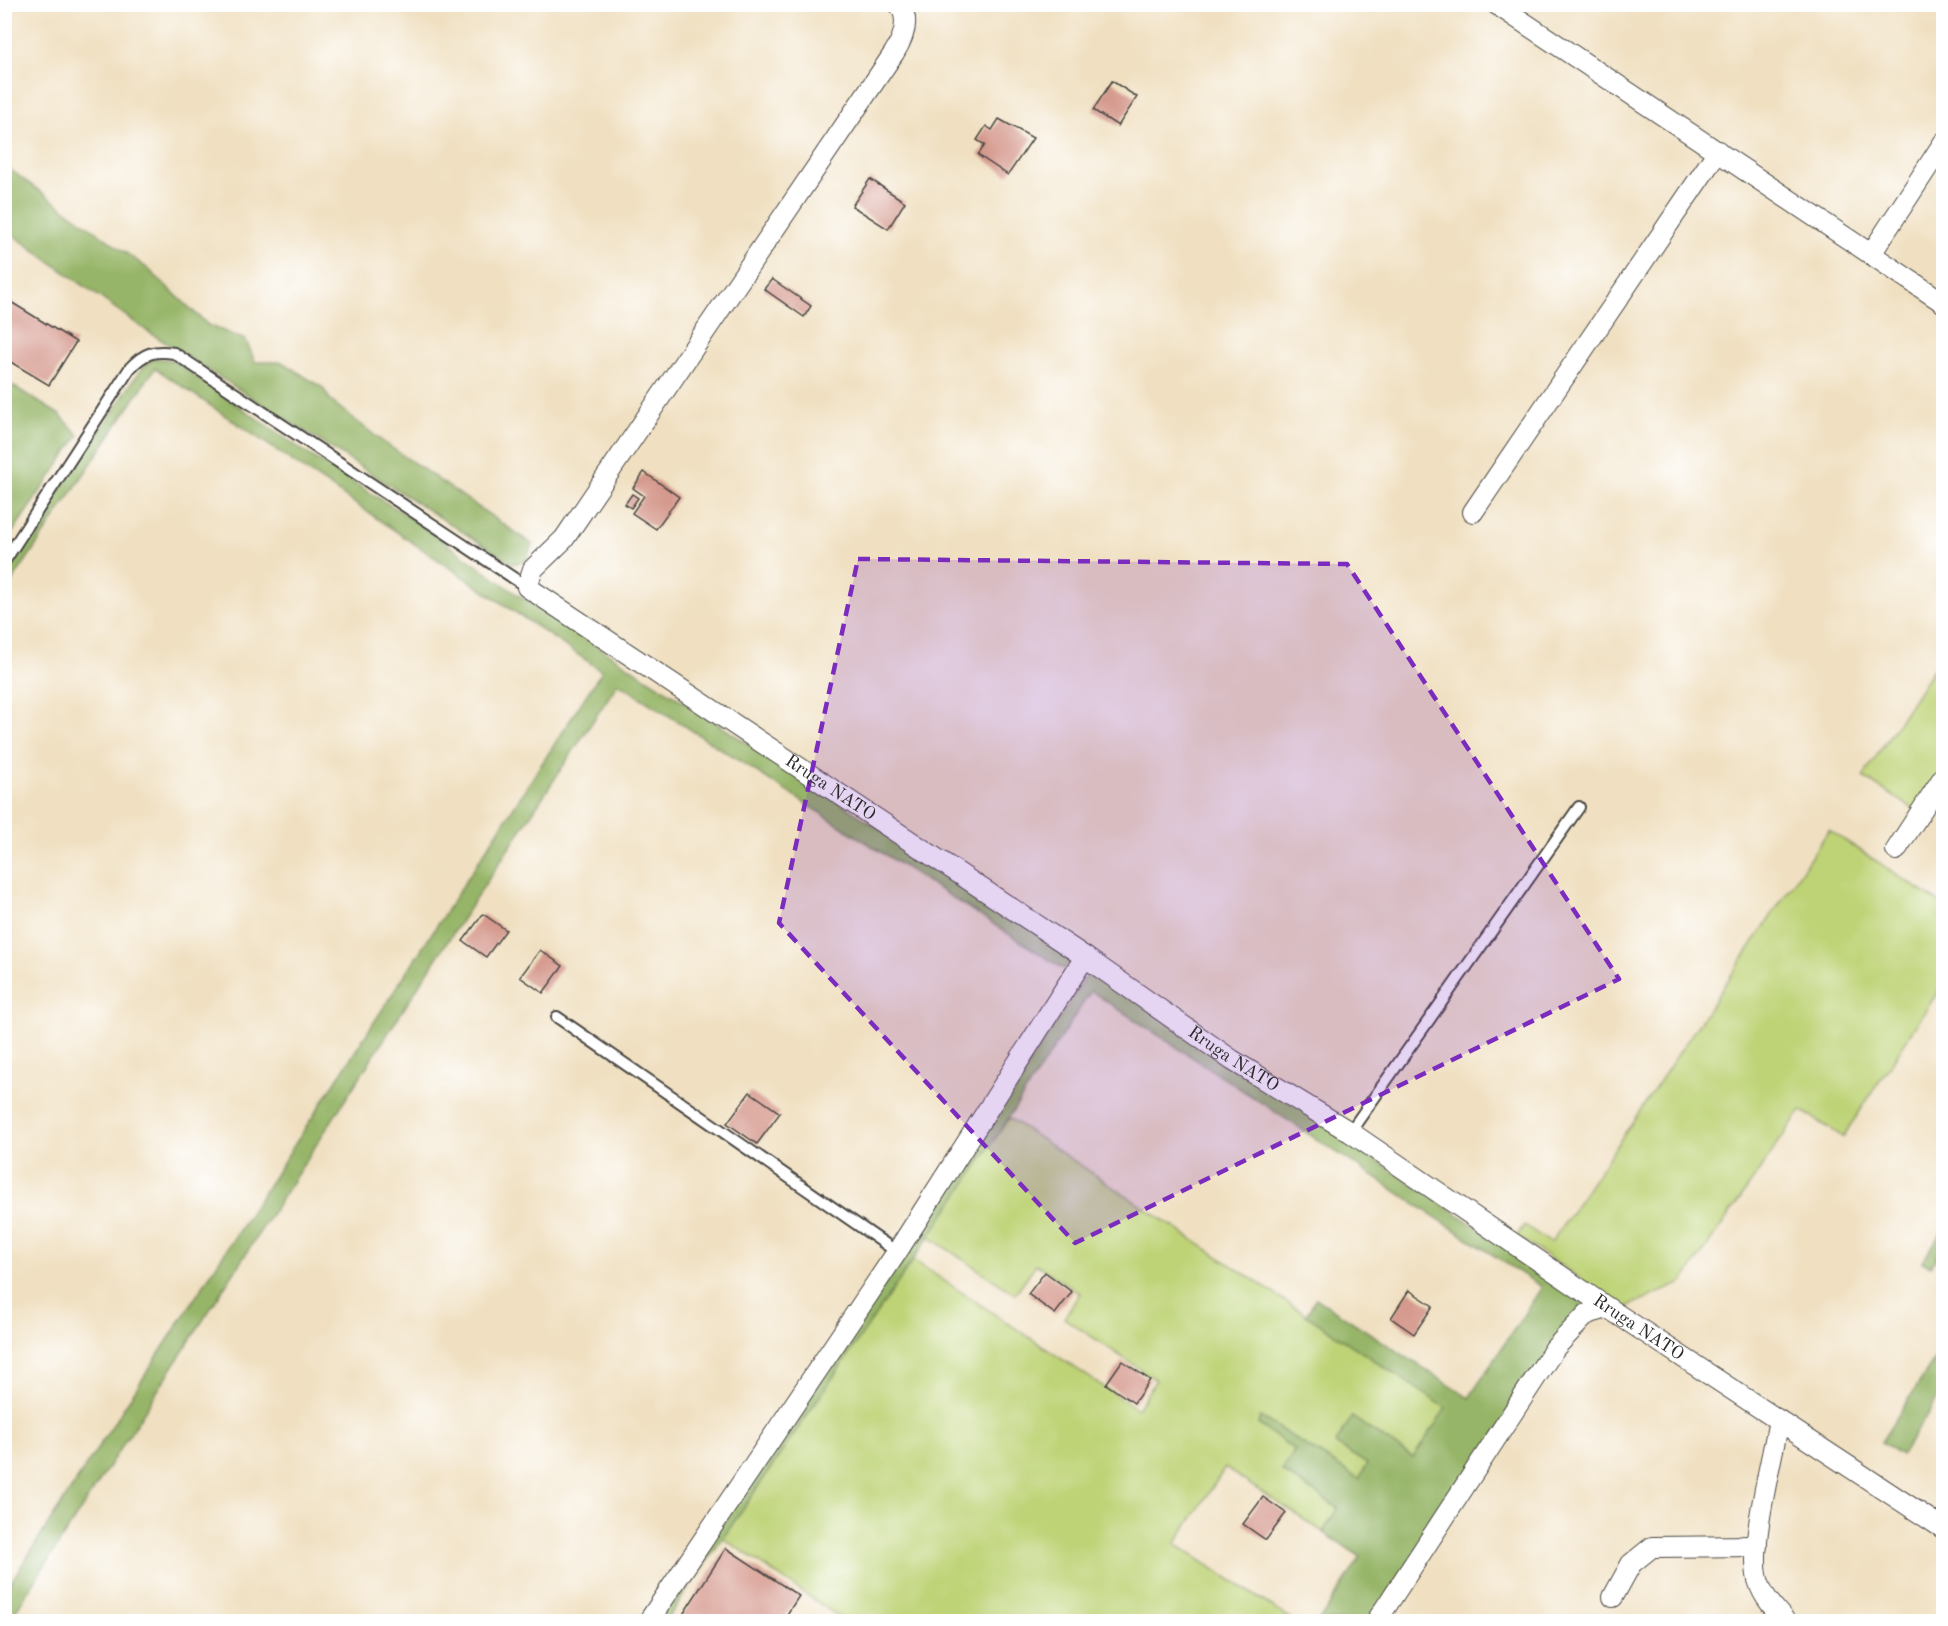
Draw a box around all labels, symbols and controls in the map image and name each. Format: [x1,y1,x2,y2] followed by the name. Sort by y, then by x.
[782,752,879,824] street label: Rruga NATO
[1185,1023,1282,1095] street label: Rruga NATO
[1590,1292,1687,1364] street label: Rruga NATO

